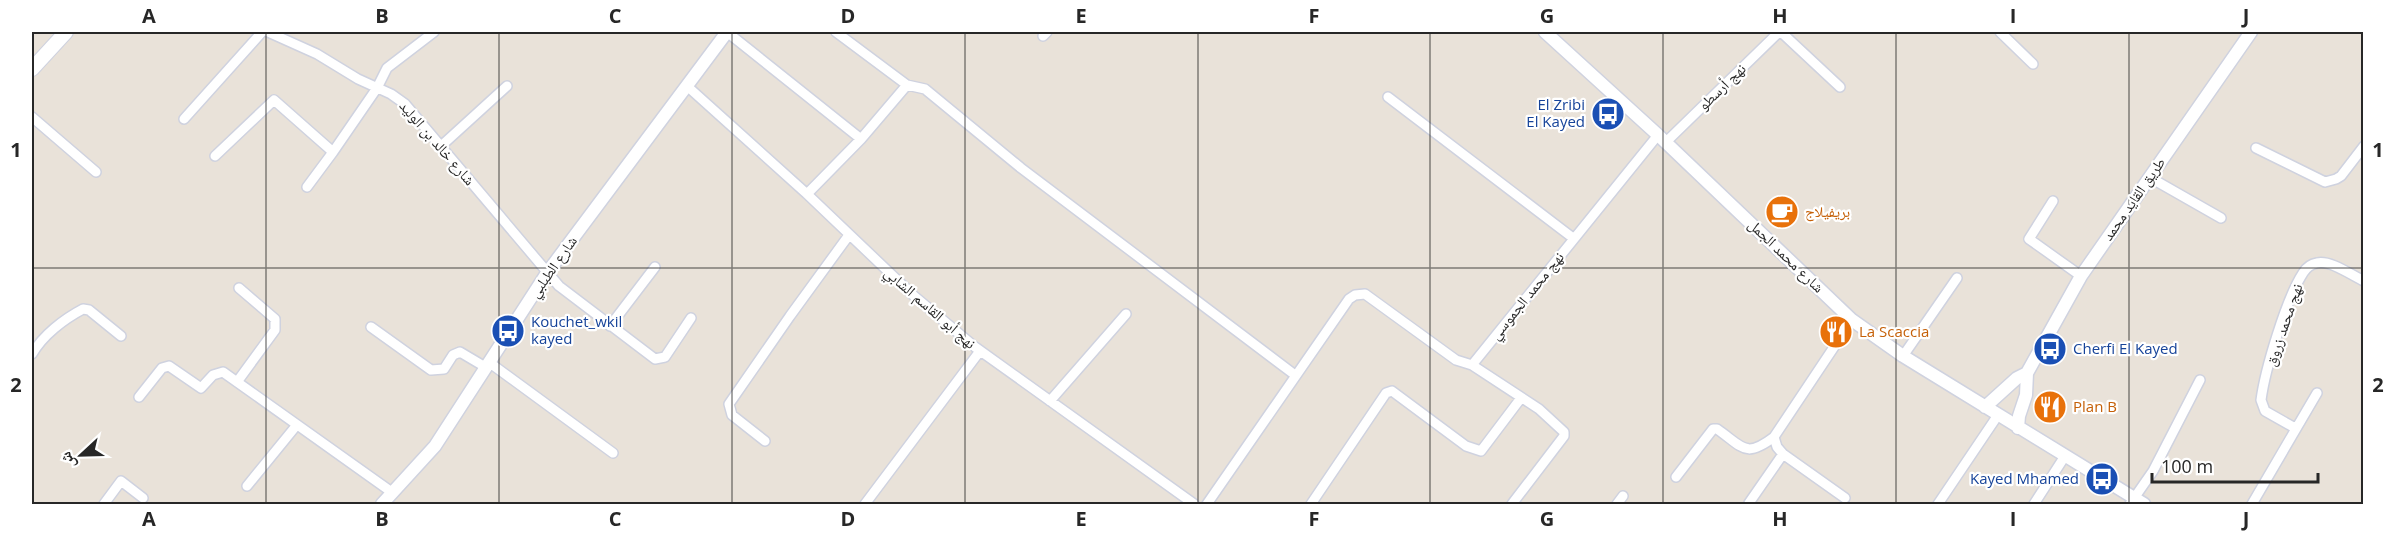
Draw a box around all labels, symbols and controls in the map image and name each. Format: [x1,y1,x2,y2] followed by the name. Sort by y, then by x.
[142,2,156,29] text: A
[375,2,389,29] text: B
[609,2,622,29] text: C
[841,2,855,29] text: D
[1075,2,1087,29] text: E
[1309,2,1319,29] text: F
[1540,2,1554,29] text: G
[1772,2,1788,29] text: H
[2010,2,2016,29] text: I
[2241,2,2249,29] text: J
[1693,58,1750,115] street label: نهج أرسطو
[1526,94,1585,131] place label: El Zribi El Kayed
[395,96,480,190] street label: شارع خالد بن الوليد
[1590,96,1626,132] bus stop icon: El Zribi El Kayed
[10,136,22,163] text: 1
[2372,136,2384,163] text: 1
[2097,153,2170,245] street label: طريق القايد محمد
[1764,194,1800,230] cafe icon: بريفيلاج
[1805,201,1850,222] place label: بريفيلاج
[1744,214,1829,297] street label: شارع محمد الجمل
[524,231,583,303] street label: شارع الطبلبي
[1485,247,1570,345] street label: نهج محمد الجموسي
[879,262,981,355] street label: نهج أبو القاسم الشابي
[2260,281,2307,369] street label: نهج محمد زروق
[531,311,622,348] place label: Kouchet_wkil kayed
[490,313,526,349] bus stop icon: Kouchet_wkil kayed
[1818,314,1854,350] restaurant icon: La Scaccia
[1859,321,1929,341] place label: La Scaccia
[2032,331,2068,367] bus stop icon: Cherfi El Kayed
[2073,338,2178,358] place label: Cherfi El Kayed
[10,371,22,398] text: 2
[2372,371,2384,398] text: 2
[2032,389,2068,425] restaurant icon: Plan B
[2073,396,2117,416] place label: Plan B
[51,425,111,485] north arrow
[2152,446,2318,484] scale bar
[54,449,80,473] text: ش
[2161,454,2213,478] text: 100 m
[2084,461,2120,497] bus stop icon: Kayed Mhamed
[1970,468,2079,488] place label: Kayed Mhamed
[142,505,156,532] text: A
[375,505,389,532] text: B
[609,505,622,532] text: C
[841,505,855,532] text: D
[1075,505,1087,532] text: E
[1309,505,1319,532] text: F
[1540,505,1554,532] text: G
[1772,505,1788,532] text: H
[2010,505,2016,532] text: I
[2241,505,2249,532] text: J

